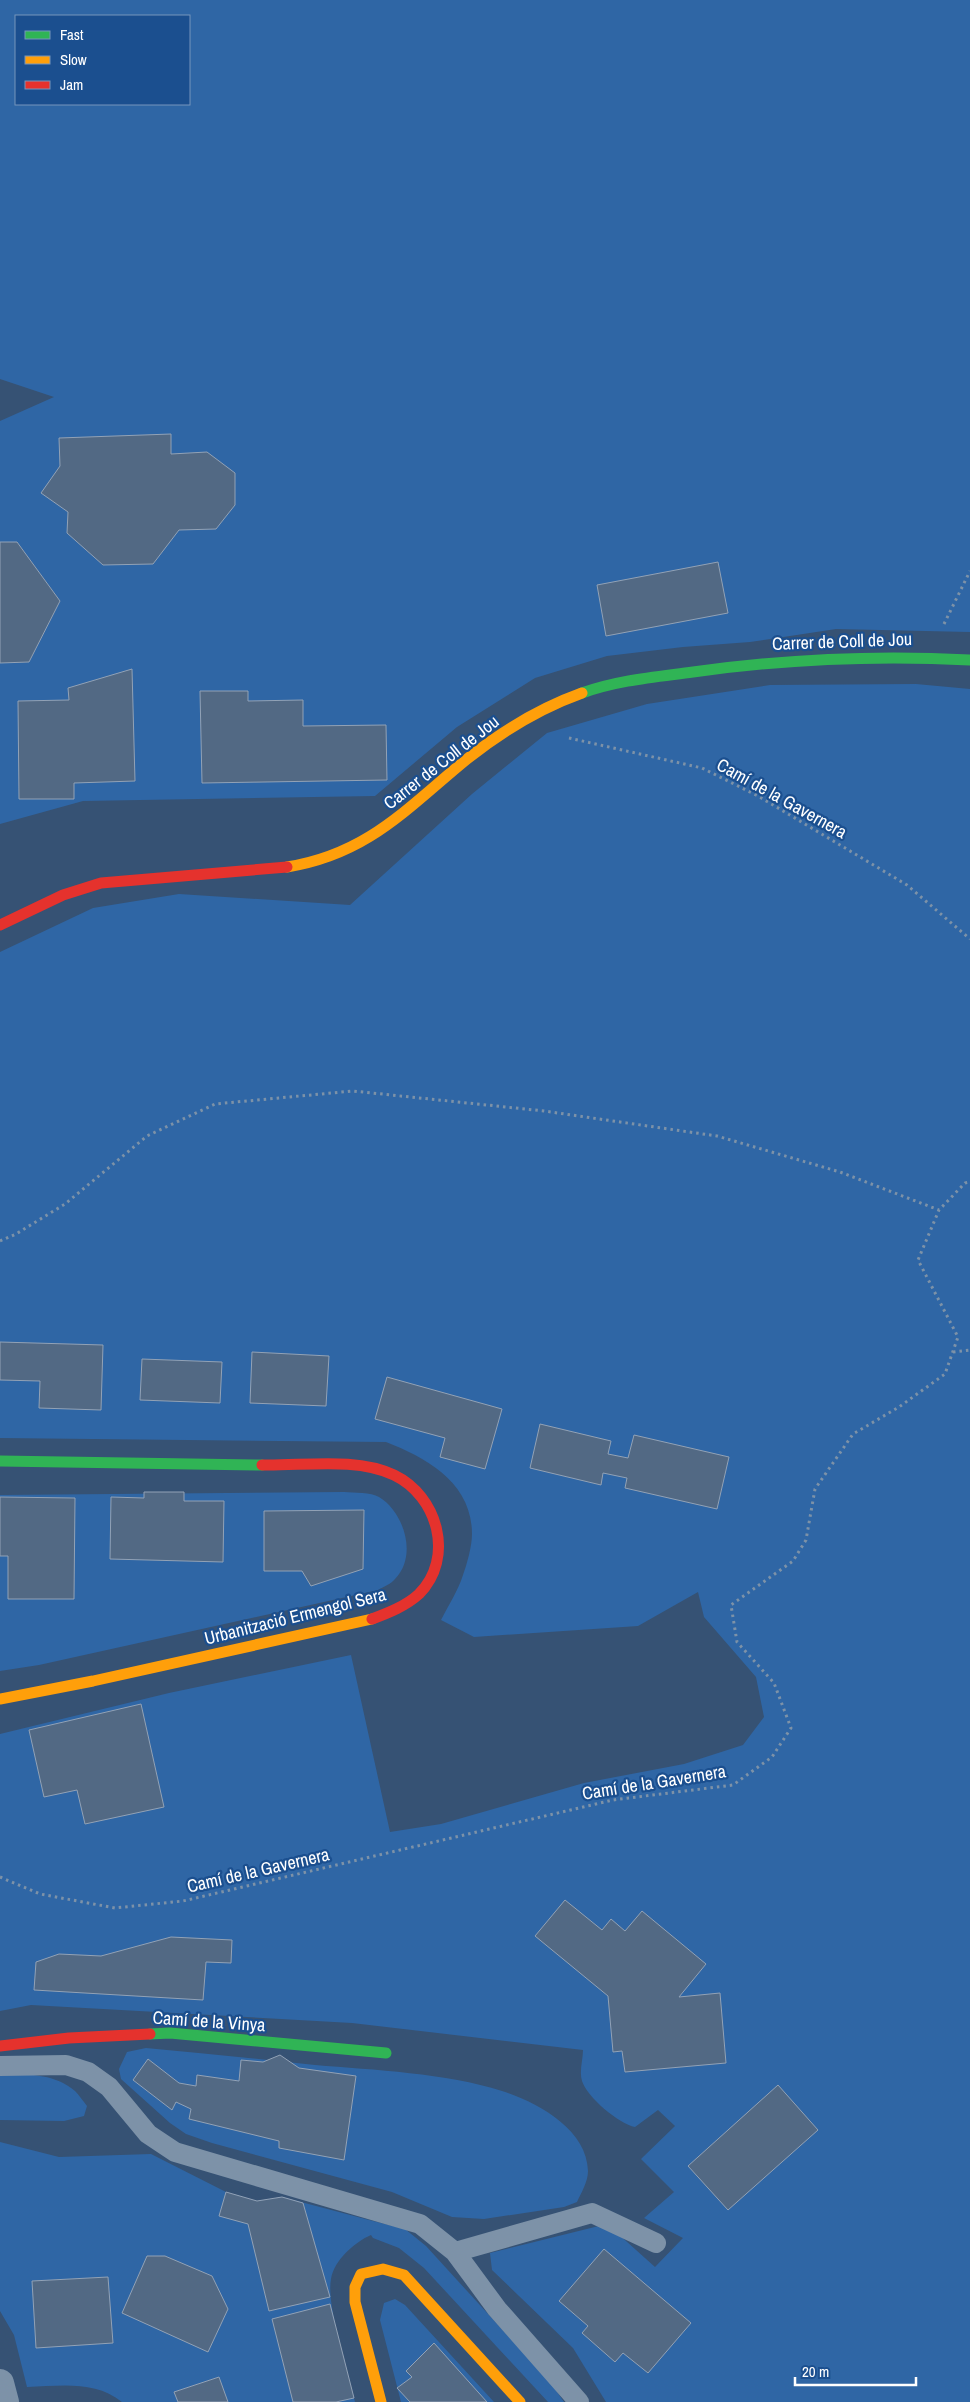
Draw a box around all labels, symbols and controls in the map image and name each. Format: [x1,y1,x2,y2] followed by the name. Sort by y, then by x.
[15,15,190,105] legend
[60,24,84,45] text: Fast
[60,49,87,70] text: Slow
[60,74,83,95] text: Jam
[771,626,913,656] street label: Carrer de Coll de Jou
[378,709,504,815] street label: Carrer de Coll de Jou
[712,752,852,844] street label: Camí de la Gavernera
[202,1581,388,1651] street label: Urbanització Ermengol Sera
[580,1758,728,1806] street label: Camí de la Gavernera
[184,1841,332,1899] street label: Camí de la Gavernera
[152,2005,266,2037] street label: Camí de la Vinya
[795,2354,916,2386] scale bar
[802,2361,829,2382] text: 20 m

